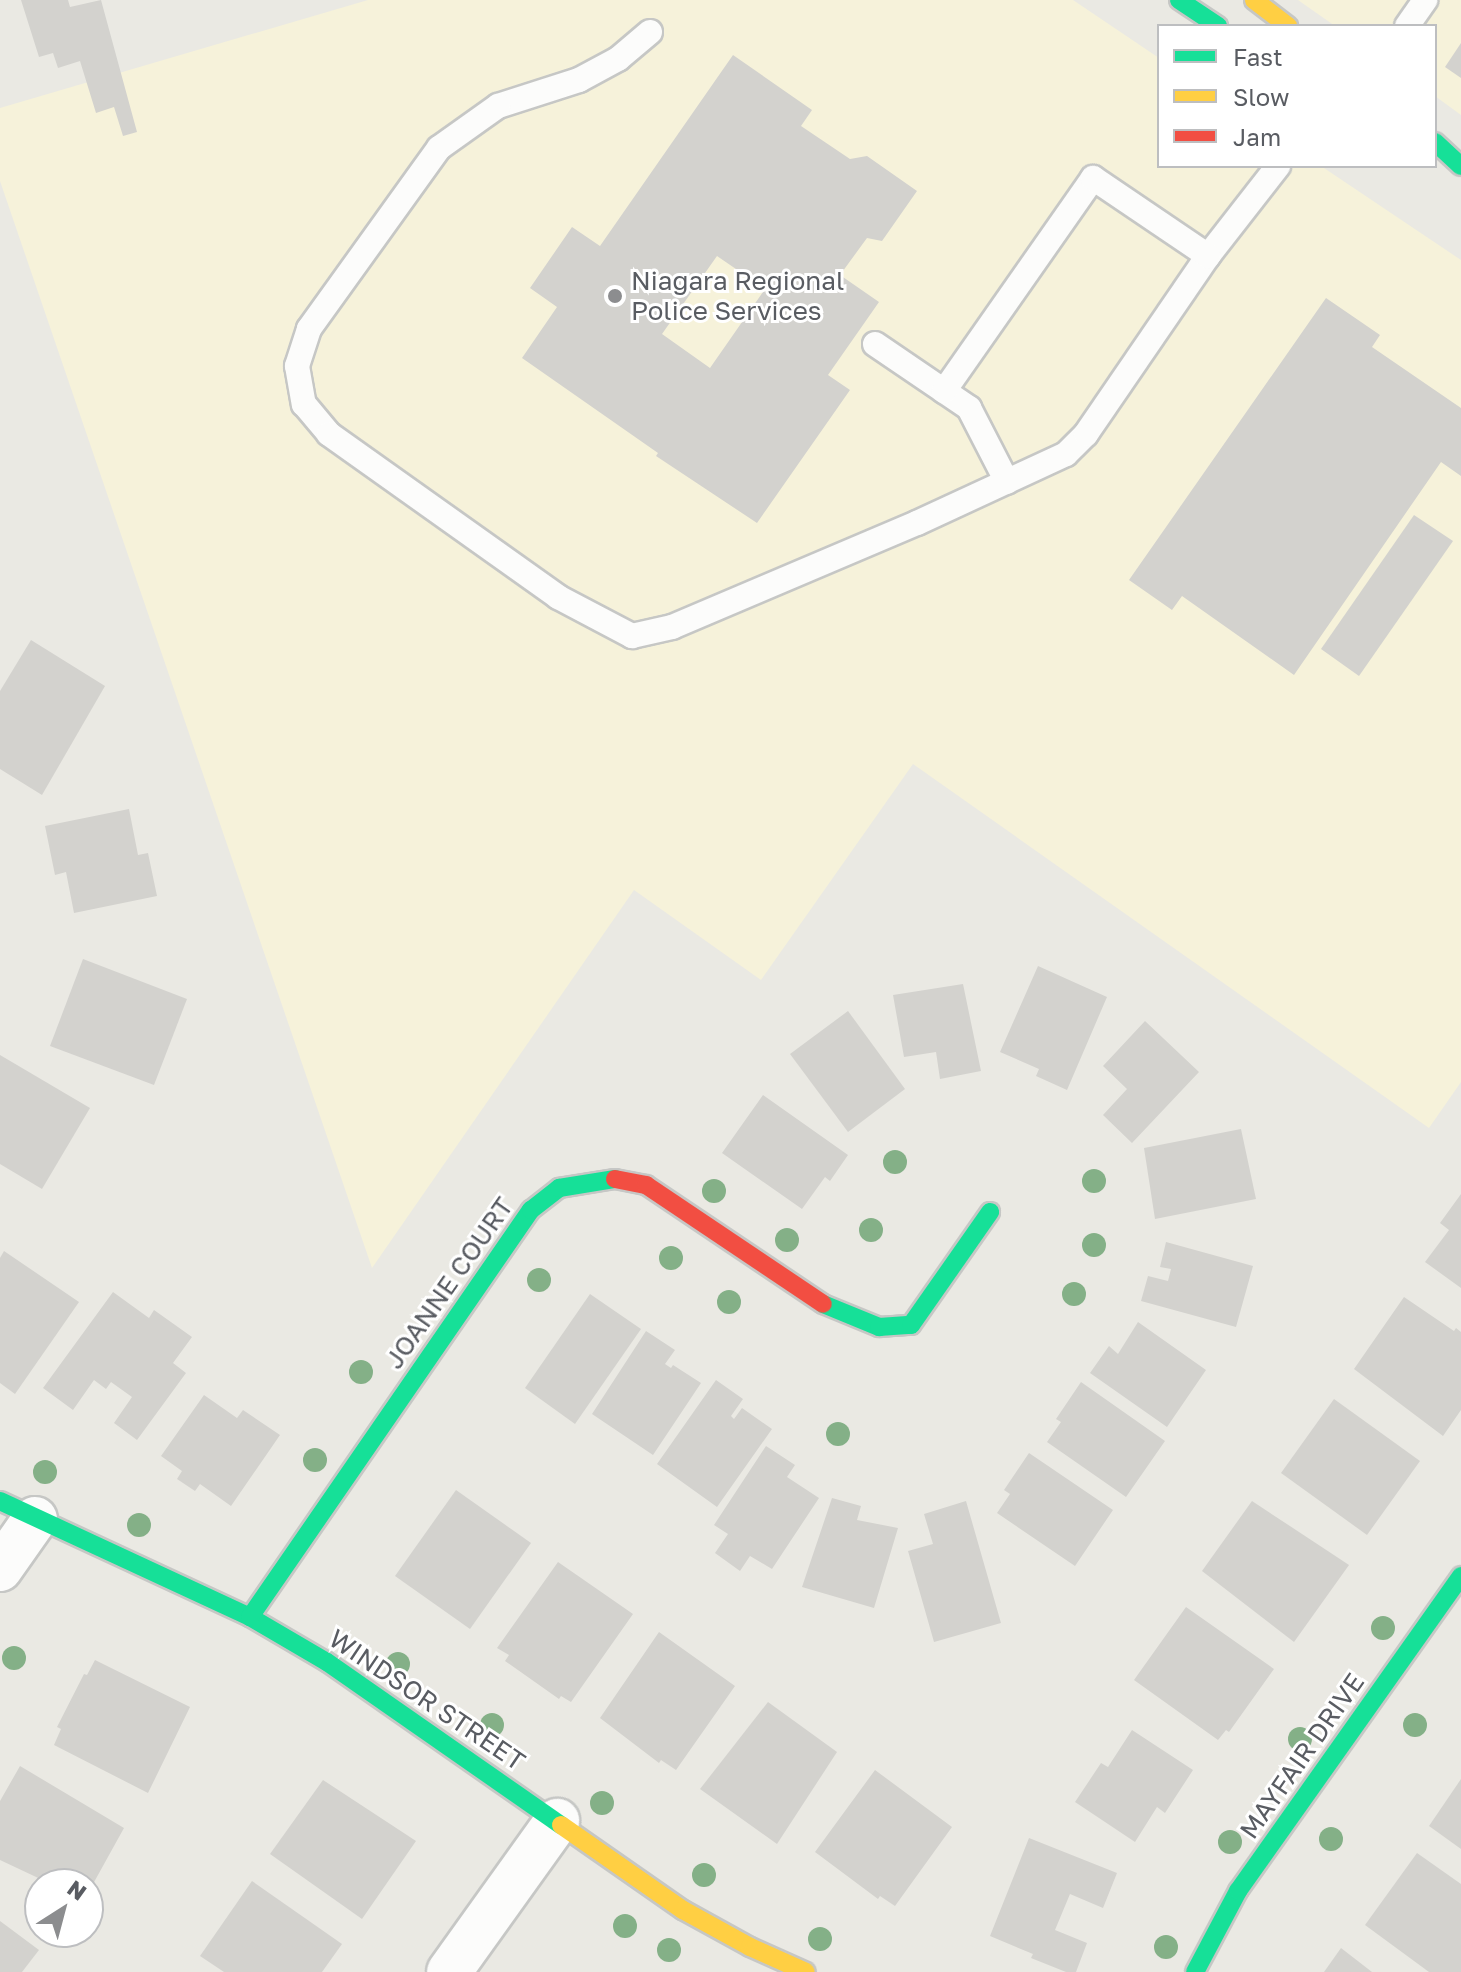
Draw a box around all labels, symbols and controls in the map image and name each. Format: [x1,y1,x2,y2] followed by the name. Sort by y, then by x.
[1157,24,1437,168] legend
[1233,42,1283,71] text: Fast
[1233,82,1289,111] text: Slow
[1233,122,1281,151] text: Jam
[631,265,844,326] place label: Niagara Regional Police Services
[606,287,624,305] marker: Niagara Regional Police Services
[378,1191,520,1375] street label: JOANNE COURT
[323,1623,531,1777] street label: WINDSOR STREET
[1233,1667,1371,1845] street label: MAYFAIR DRIVE
[24,1868,104,1948] north arrow
[63,1874,92,1906] text: N

